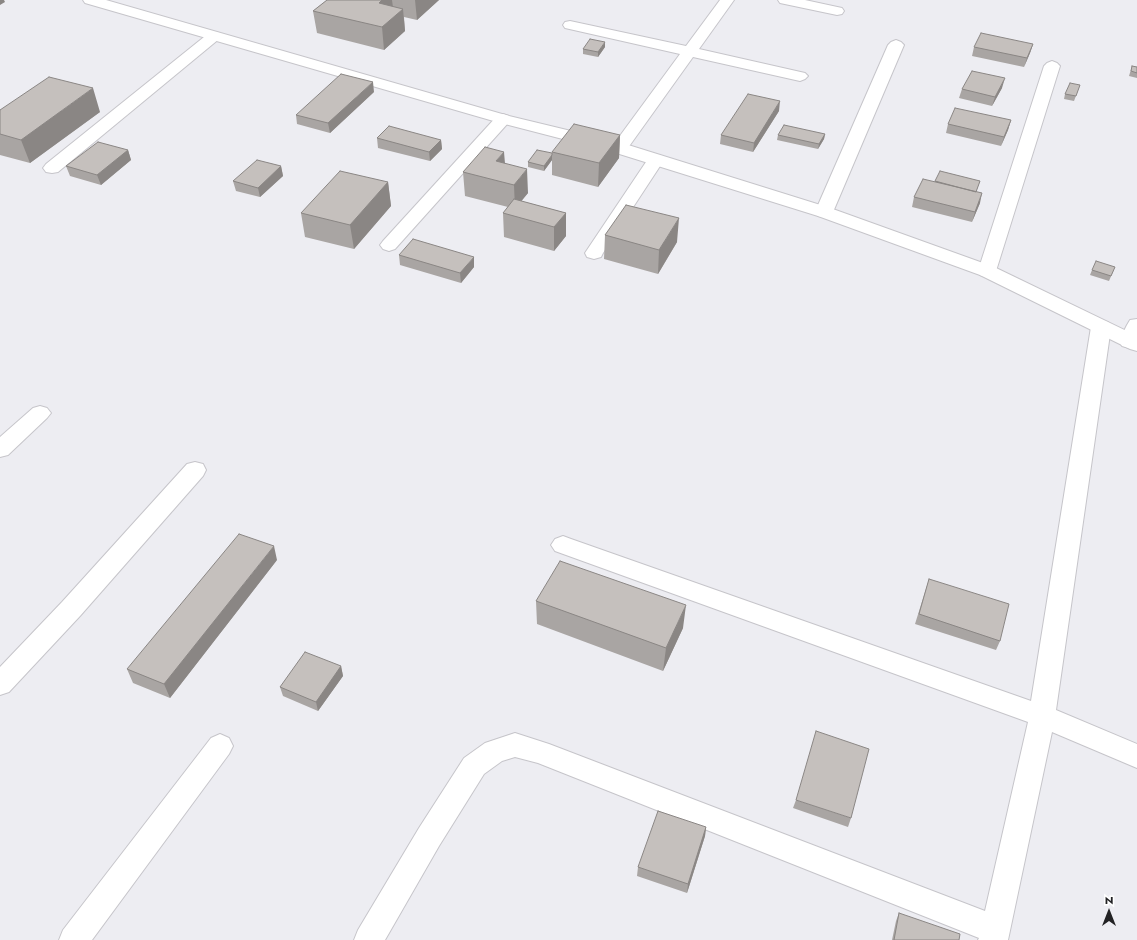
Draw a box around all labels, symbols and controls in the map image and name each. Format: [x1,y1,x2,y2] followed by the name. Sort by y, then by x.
[1089,892,1129,932] north arrow
[1105,892,1113,908] text: N

